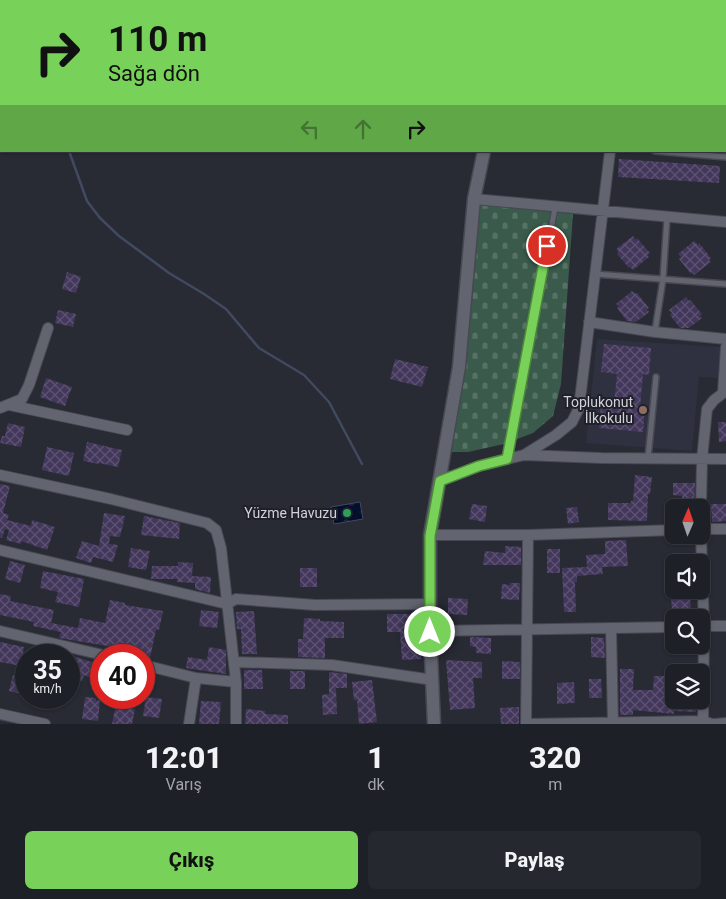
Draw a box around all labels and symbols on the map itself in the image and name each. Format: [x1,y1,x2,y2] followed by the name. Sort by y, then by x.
[526,225,568,267] pin
[563,394,633,426] place label: Toplukonut İlkokulu
[637,404,649,416] marker: Toplukonut İlkokulu
[665,499,710,544] north arrow
[244,505,337,521] place label: Yüzme Havuzu
[341,507,353,519] marker: Yüzme Havuzu
[403,605,455,657] position arrow
[90,644,155,709] speed limit sign: 40

